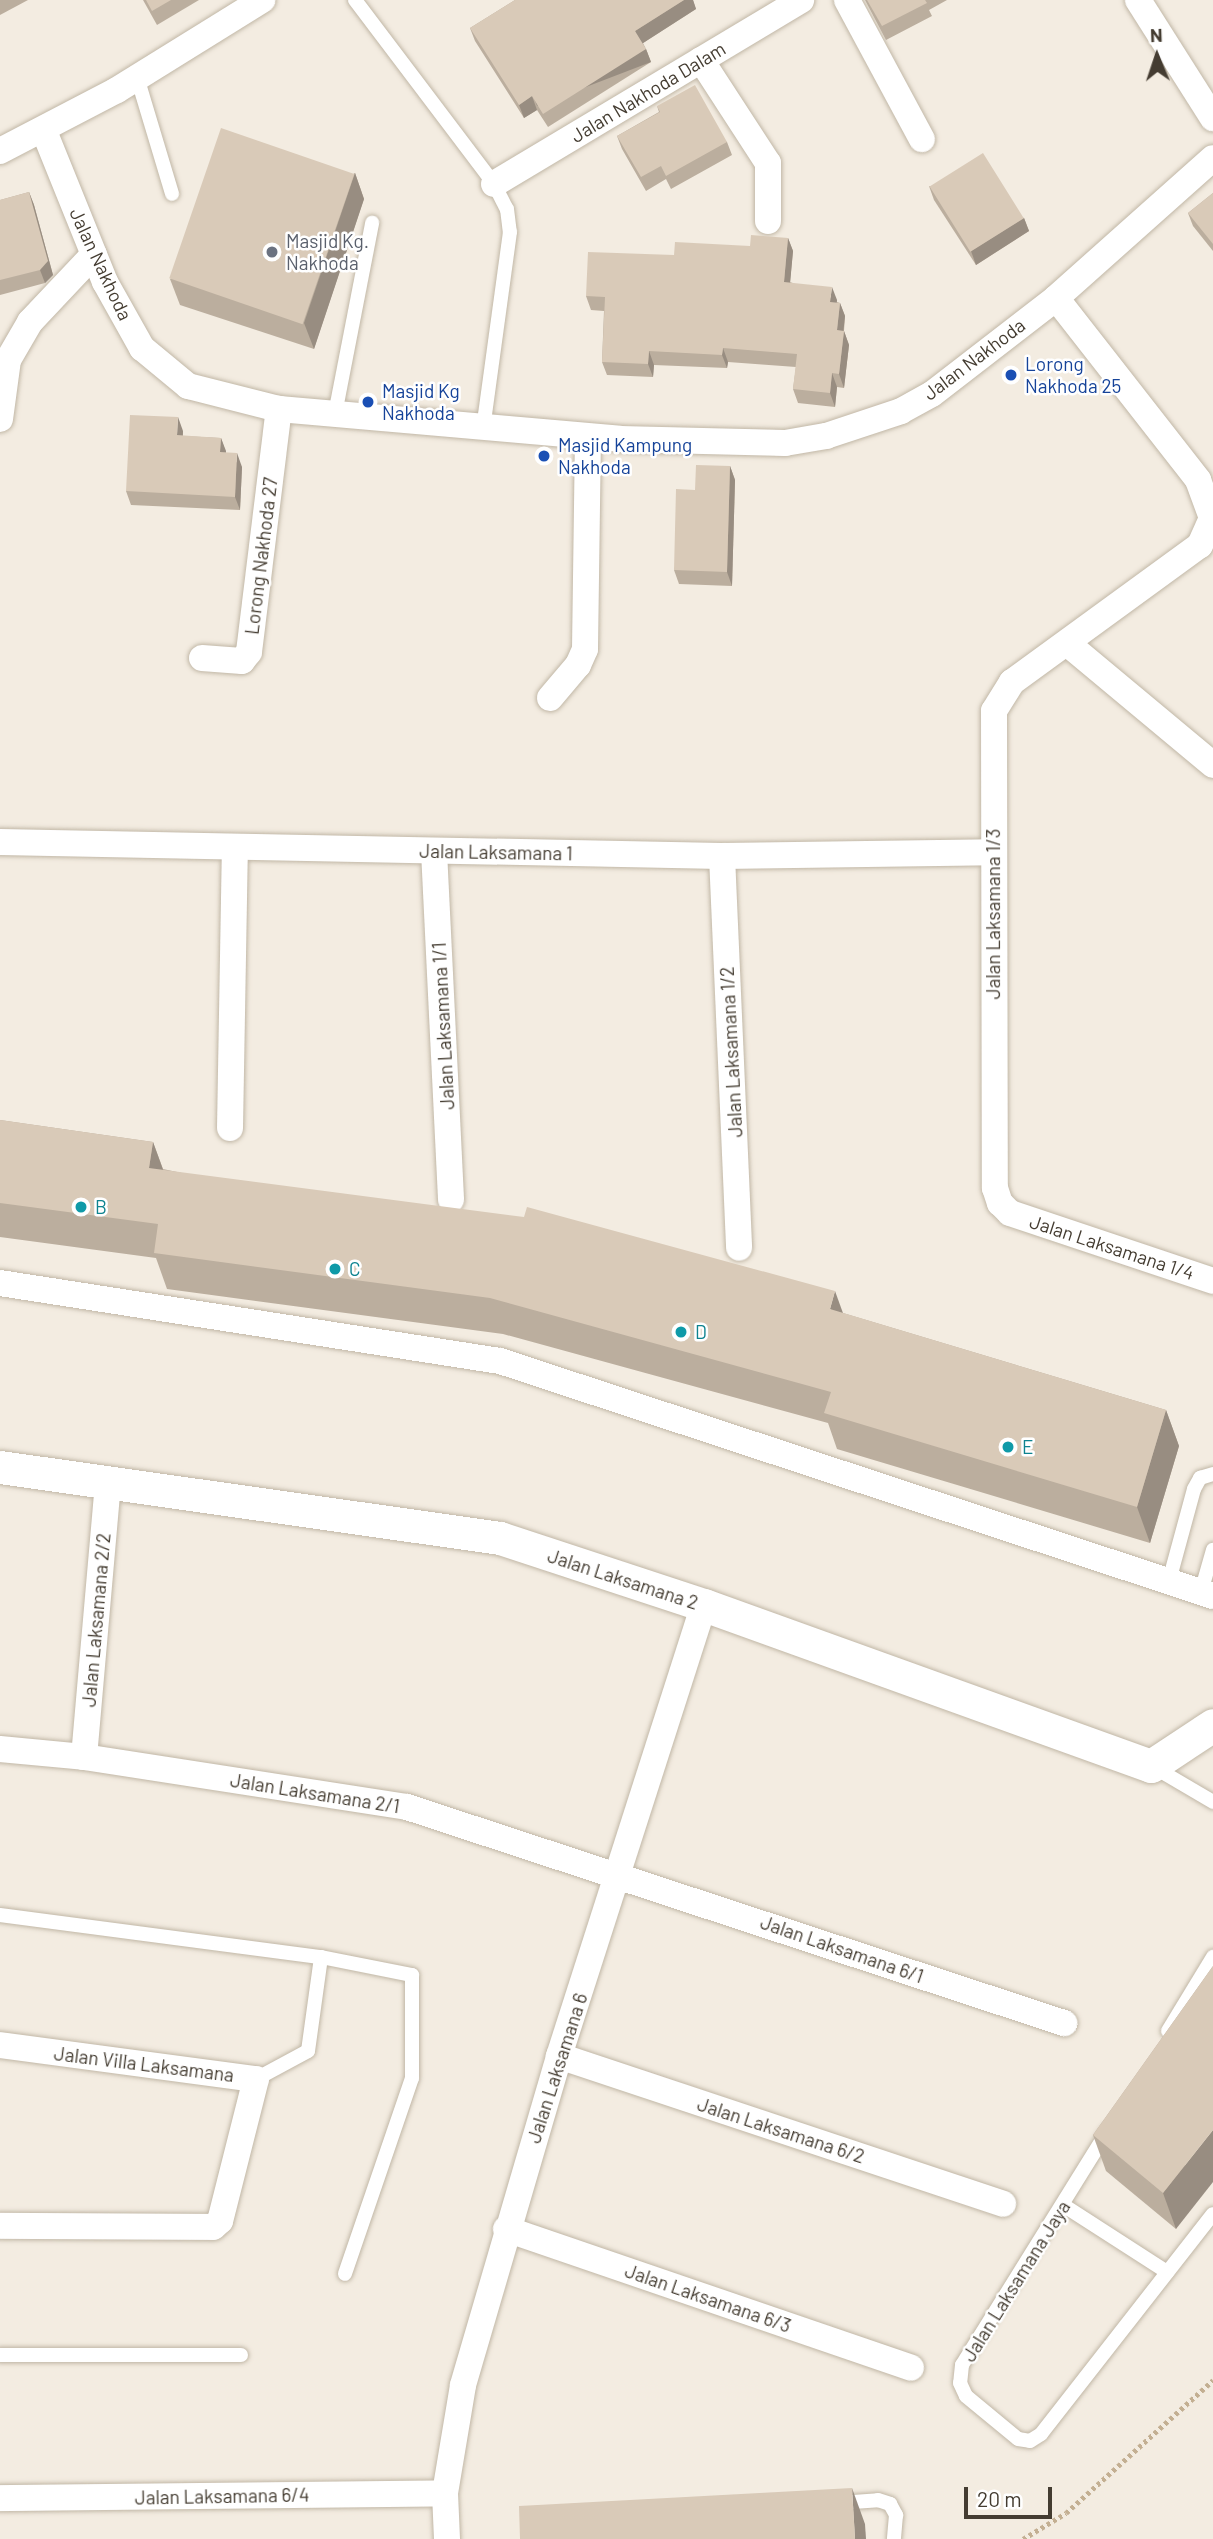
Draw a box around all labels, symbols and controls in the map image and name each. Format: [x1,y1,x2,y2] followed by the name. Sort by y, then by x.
[1122,21,1192,91] north arrow
[1150,23,1163,46] text: N
[567,37,729,147] street label: Jalan Nakhoda Dalam
[65,204,137,324] street label: Jalan Nakhoda
[286,230,369,274] place label: Masjid Kg. Nakhoda
[264,244,280,260] marker: Masjid Kg. Nakhoda
[919,313,1029,405] street label: Jalan Nakhoda
[1025,353,1121,397] place label: Lorong Nakhoda 25
[1003,367,1019,383] marker: Lorong Nakhoda 25
[382,380,460,424] place label: Masjid Kg Nakhoda
[360,394,376,410] marker: Masjid Kg Nakhoda
[558,434,692,478] place label: Masjid Kampung Nakhoda
[536,448,552,464] marker: Masjid Kampung Nakhoda
[240,476,282,636] street label: Lorong Nakhoda 27
[982,829,1004,999] street label: Jalan Laksamana 1/3
[419,839,573,865] street label: Jalan Laksamana 1
[427,942,459,1110] street label: Jalan Laksamana 1/1
[715,966,747,1138] street label: Jalan Laksamana 1/2
[95,1196,107,1218] place label: B
[73,1199,89,1215] marker: B
[1027,1210,1197,1284] street label: Jalan Laksamana 1/4
[349,1258,361,1280] place label: C
[327,1261,343,1277] marker: C
[695,1321,707,1343] place label: D
[673,1324,689,1340] marker: D
[1022,1436,1033,1458] place label: E
[1000,1439,1016,1455] marker: E
[77,1532,115,1708] street label: Jalan Laksamana 2/2
[545,1544,701,1614] street label: Jalan Laksamana 2
[229,1768,401,1818] street label: Jalan Laksamana 2/1
[758,1910,926,1988] street label: Jalan Laksamana 6/1
[522,1990,592,2146] street label: Jalan Laksamana 6
[53,2042,235,2086] street label: Jalan Villa Laksamana
[695,2092,867,2168] street label: Jalan Laksamana 6/2
[957,2196,1075,2366] street label: Jalan Laksamana Jaya
[622,2259,794,2337] street label: Jalan Laksamana 6/3
[968,2472,1056,2516] scale bar
[135,2483,309,2509] street label: Jalan Laksamana 6/4
[977,2486,1022,2511] text: 20 m

